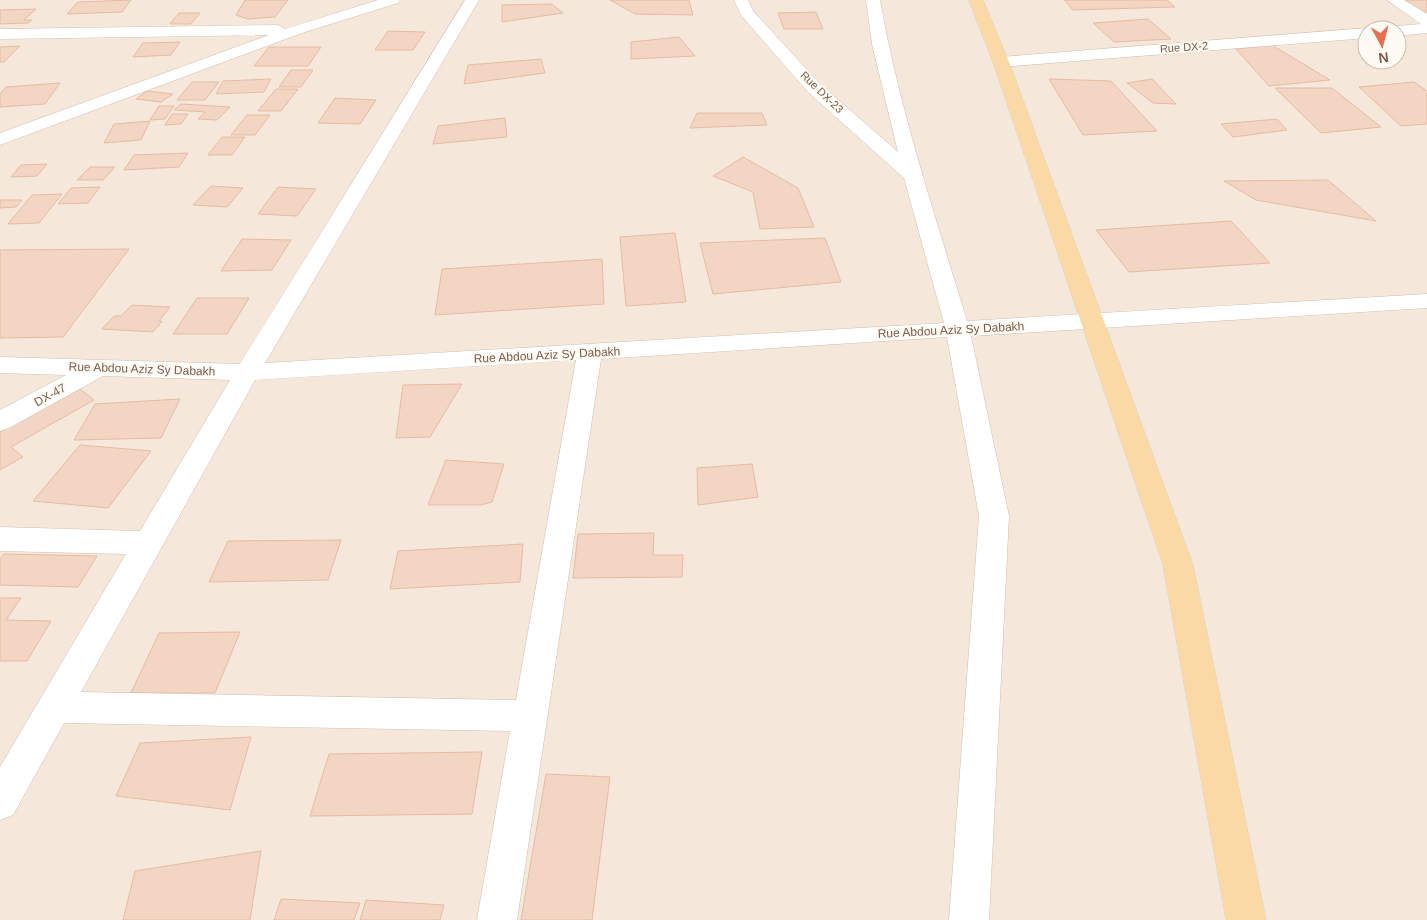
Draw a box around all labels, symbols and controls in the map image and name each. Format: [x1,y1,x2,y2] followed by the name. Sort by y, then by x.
[1357,20,1407,70] north arrow
[1159,39,1209,55] street label: Rue DX-2
[1378,49,1390,66] text: N
[798,69,846,115] street label: Rue DX-23
[877,319,1025,341] street label: Rue Abdou Aziz Sy Dabakh
[473,344,621,366] street label: Rue Abdou Aziz Sy Dabakh
[68,359,216,379] street label: Rue Abdou Aziz Sy Dabakh
[32,380,69,409] street label: DX-47

